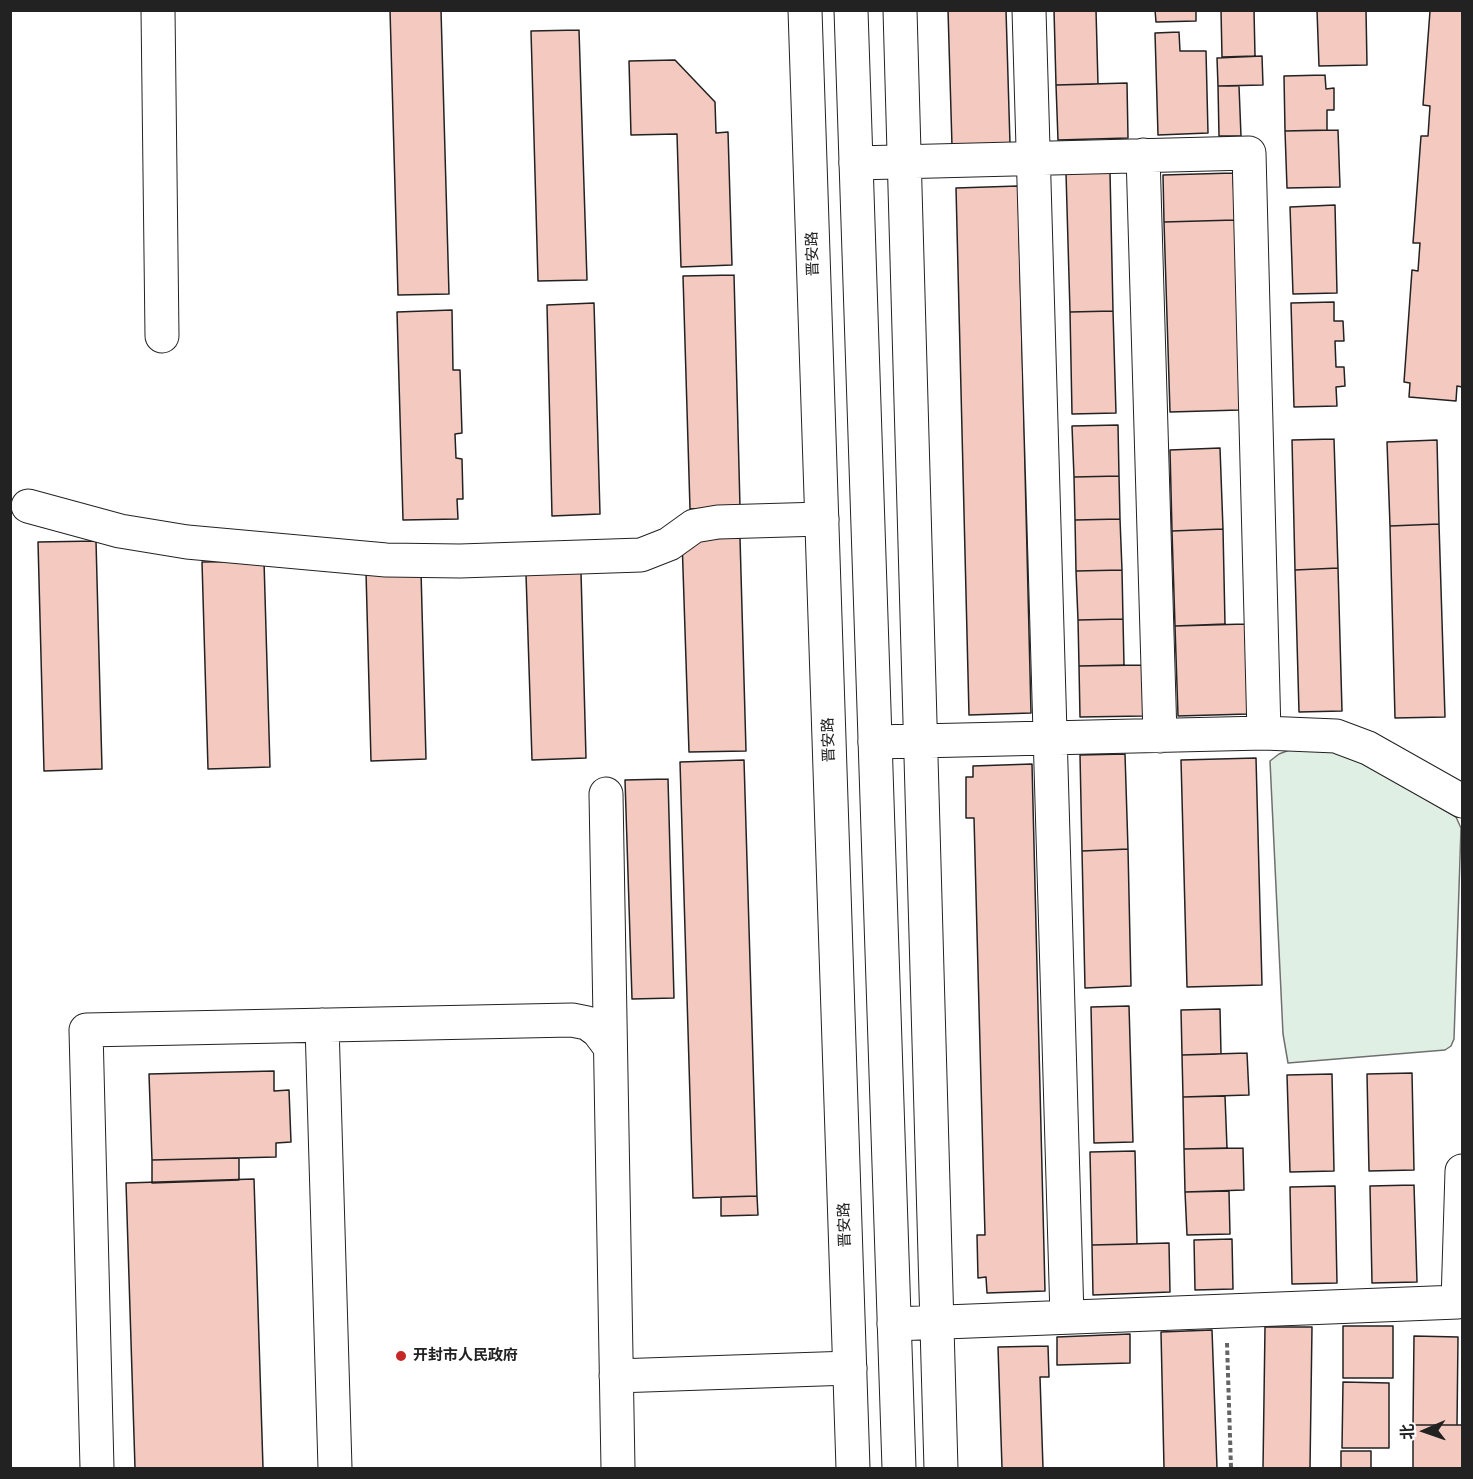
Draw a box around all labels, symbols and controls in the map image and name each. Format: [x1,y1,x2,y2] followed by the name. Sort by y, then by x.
[803,231,823,277] street label: 晋安路
[819,717,839,763] street label: 晋安路
[835,1202,855,1248] street label: 晋安路
[413,1347,518,1365] place label: 开封市人民政府
[394,1349,408,1363] marker: 开封市人民政府
[1395,1401,1455,1461] north arrow
[1397,1423,1417,1440] text: 北

